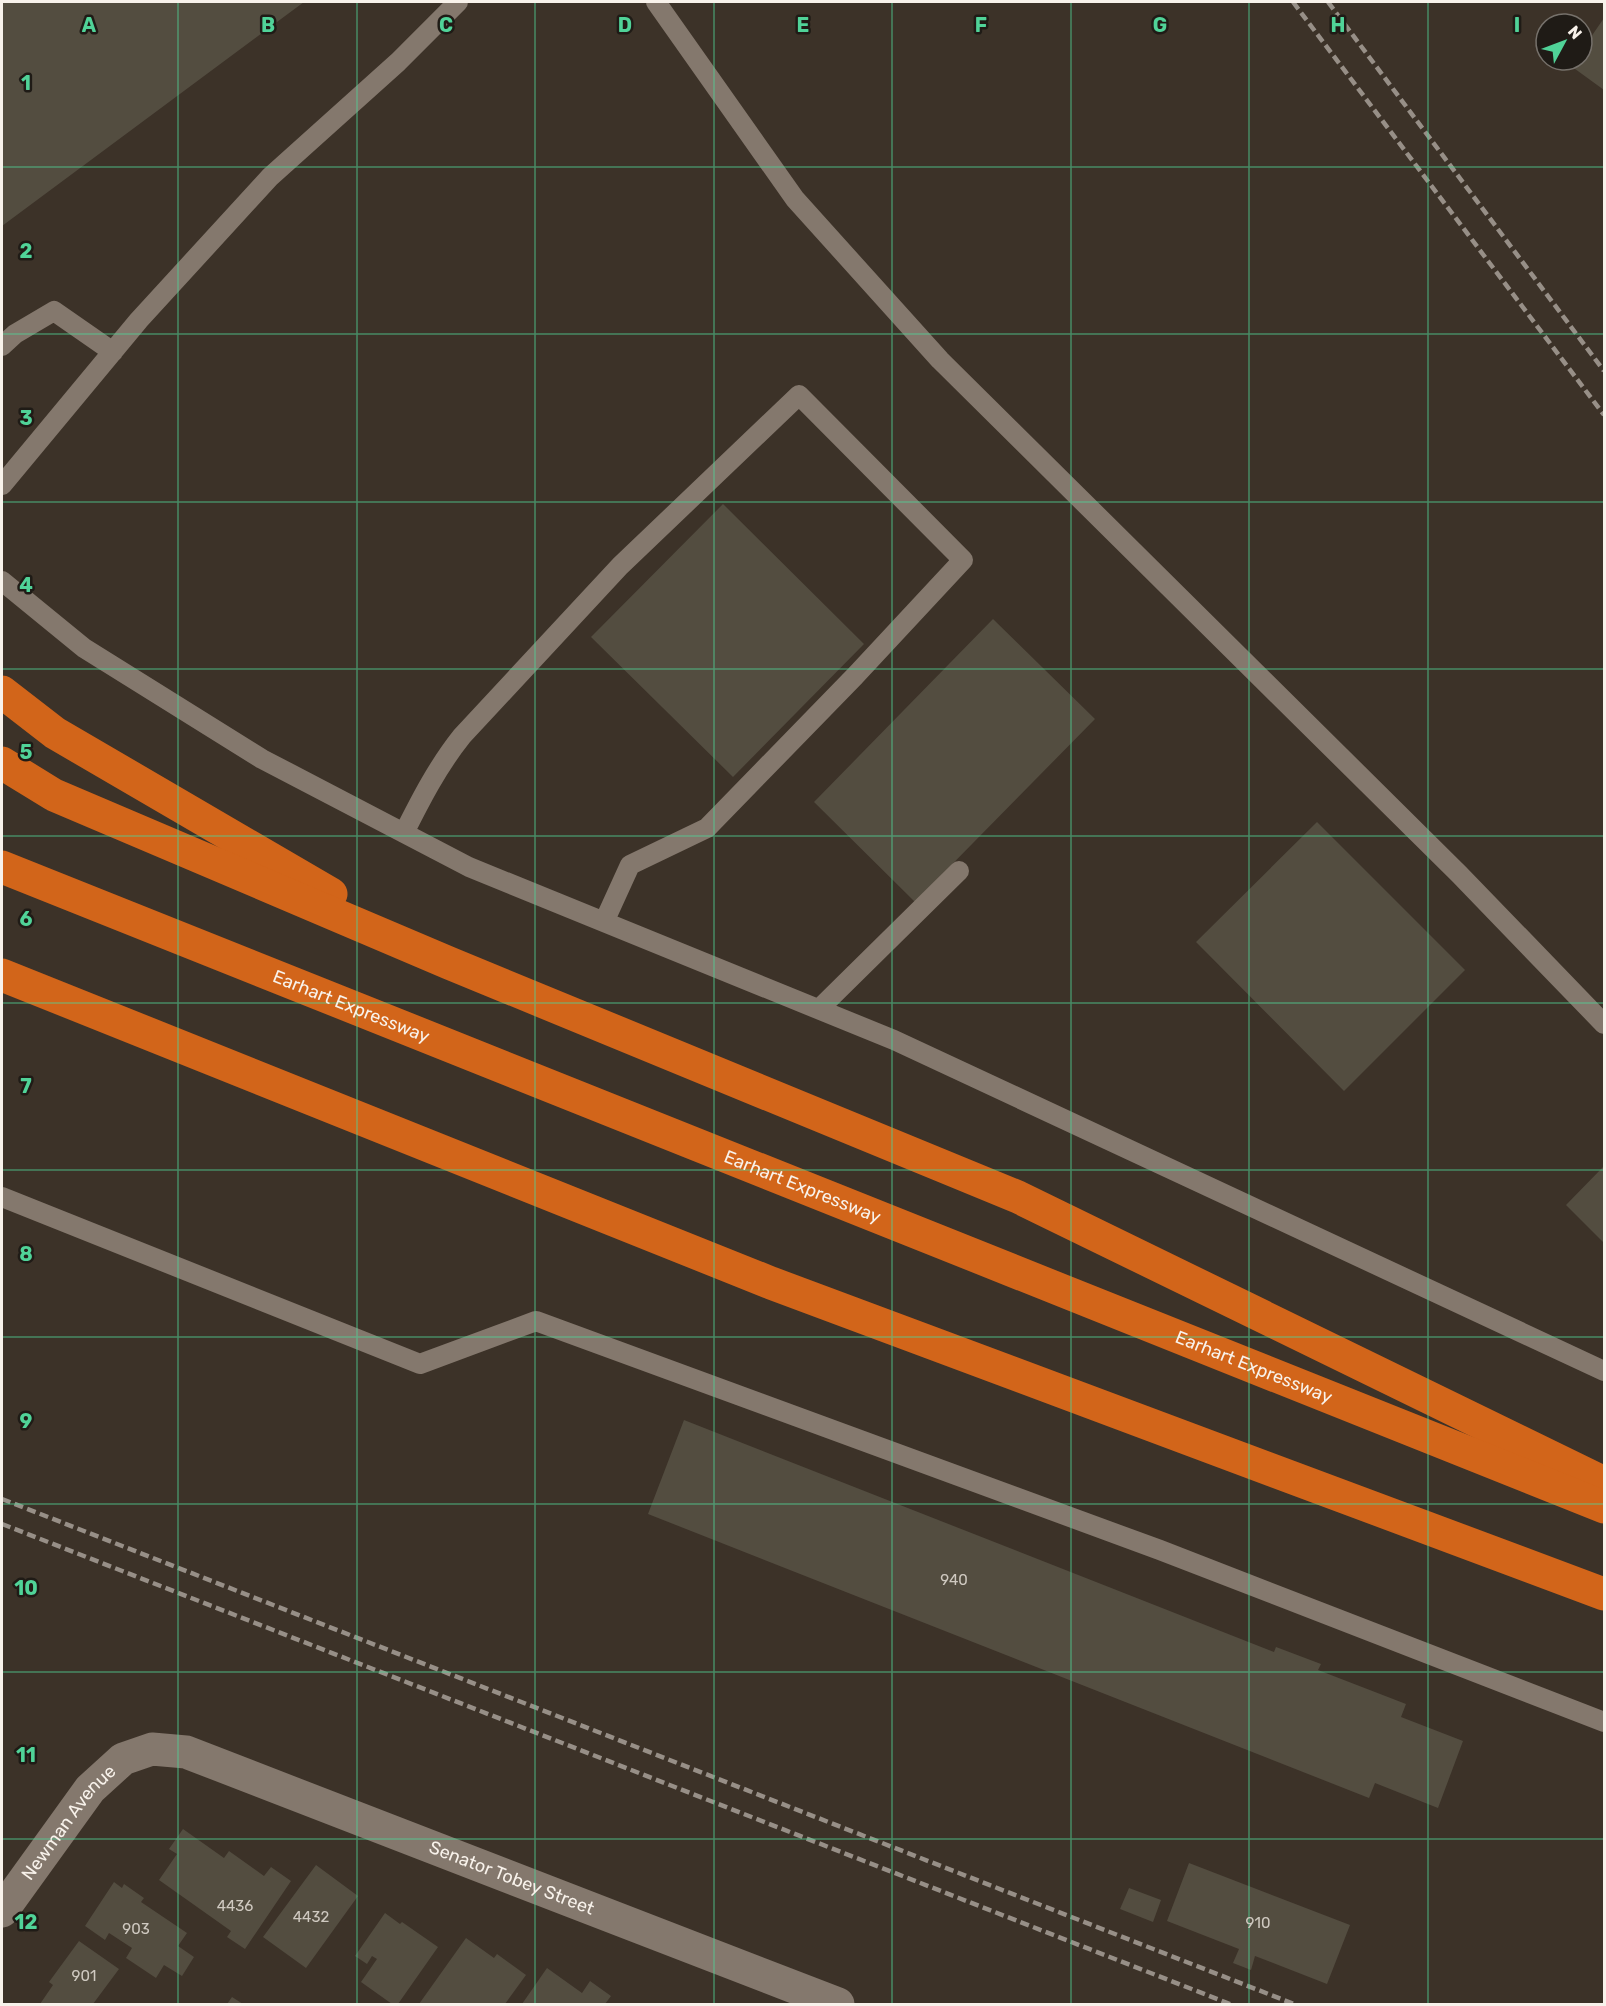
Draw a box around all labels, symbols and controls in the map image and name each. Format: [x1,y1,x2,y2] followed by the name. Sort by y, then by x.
[1534,12,1594,72] north arrow
[82,13,97,37] text: A
[261,13,275,37] text: B
[439,13,453,37] text: C
[618,13,632,37] text: D
[797,13,809,37] text: E
[975,13,987,37] text: F
[1153,13,1167,37] text: G
[1331,13,1345,37] text: H
[1514,13,1520,37] text: I
[1564,22,1586,43] text: N
[21,71,31,95] text: 1
[20,239,33,263] text: 2
[19,406,33,430] text: 3
[19,573,33,597] text: 4
[20,740,33,764] text: 5
[19,907,33,931] text: 6
[270,965,433,1048] street label: Earhart Expressway
[20,1074,32,1098] text: 7
[721,1146,884,1228] street label: Earhart Expressway
[19,1242,33,1266] text: 8
[1172,1326,1335,1408] street label: Earhart Expressway
[20,1409,33,1433] text: 9
[940,1571,968,1589] house number: 940
[14,1576,38,1600] text: 10
[16,1743,36,1767] text: 11
[17,1760,120,1884] street label: Newman Avenue
[426,1836,597,1920] street label: Senator Tobey Street
[217,1897,253,1915] house number: 4436
[293,1908,329,1926] house number: 4432
[15,1910,37,1934] text: 12
[1246,1914,1270,1932] house number: 910
[122,1920,150,1938] house number: 903
[72,1967,96,1985] house number: 901

